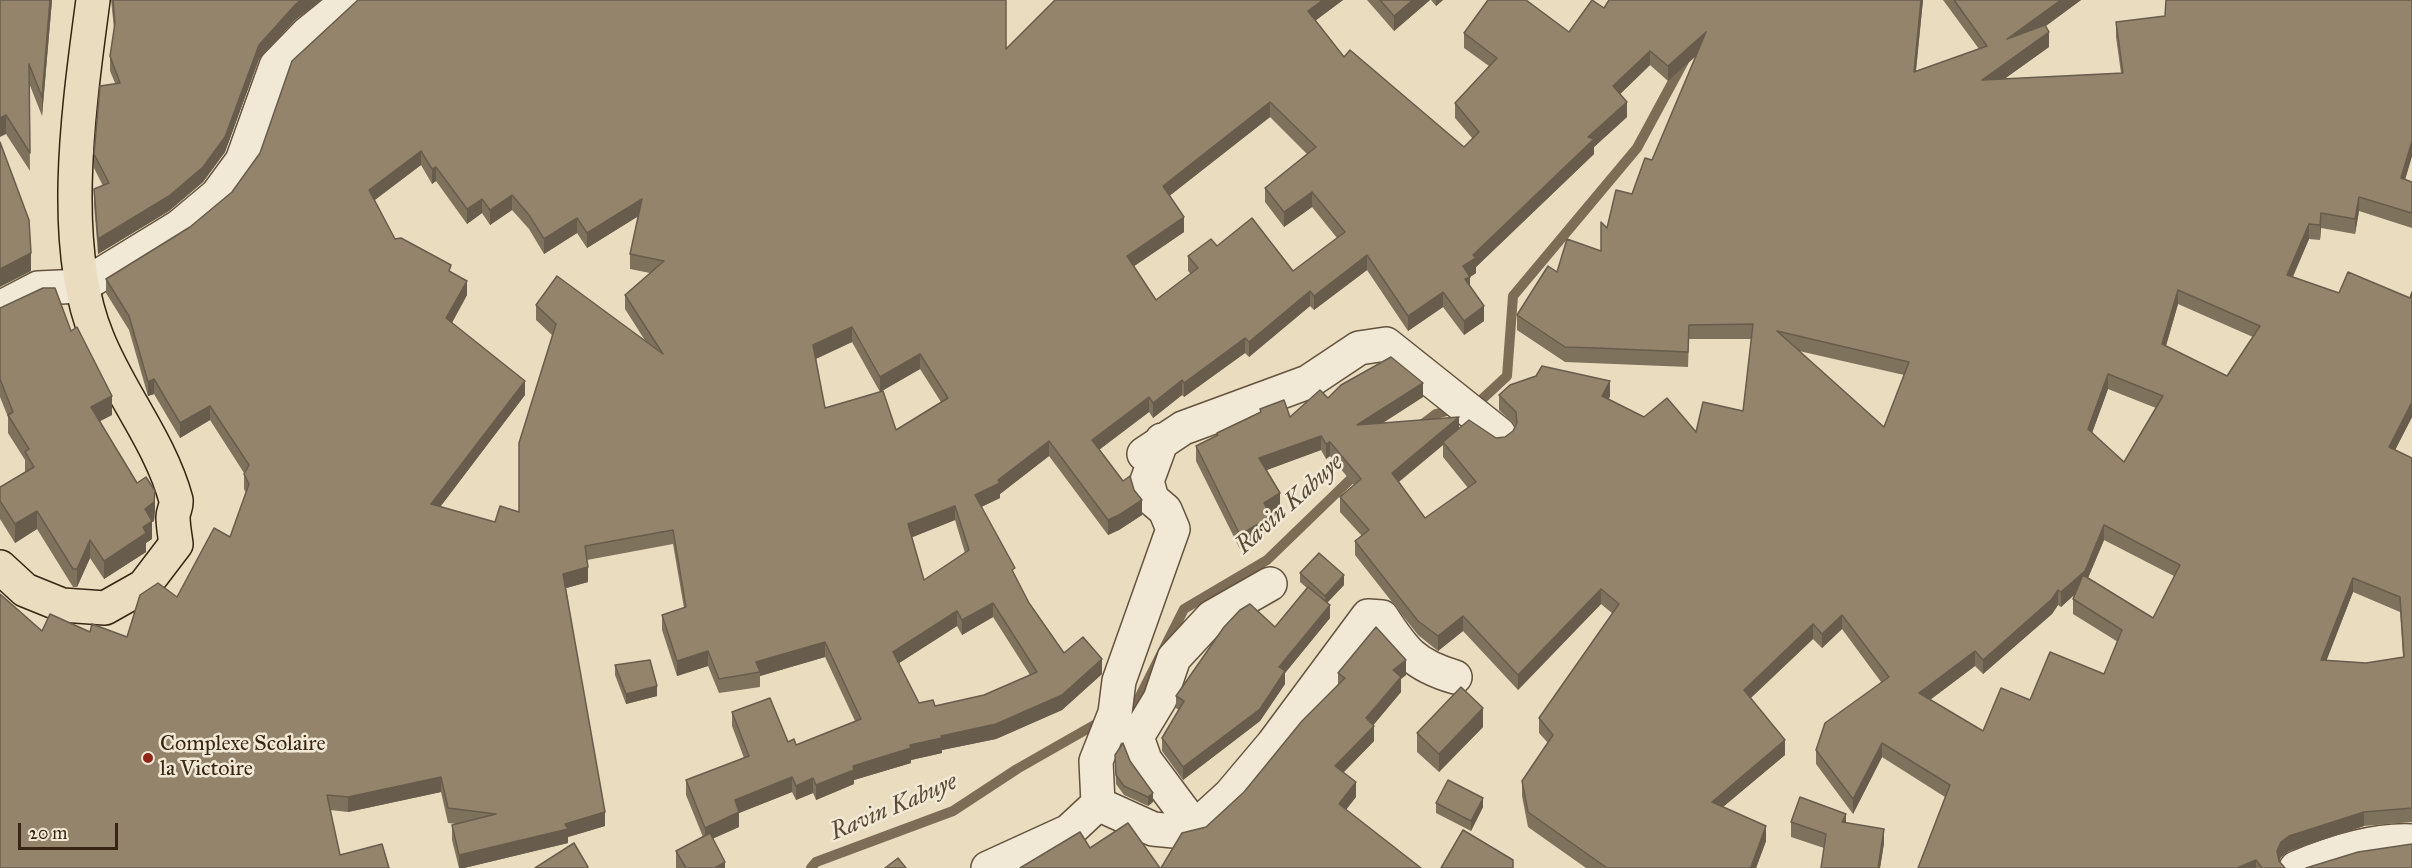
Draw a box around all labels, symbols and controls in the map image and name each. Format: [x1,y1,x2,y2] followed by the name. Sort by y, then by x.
[1230,449,1350,561] water label: Ravin Kabuye
[160,732,326,784] place label: Complexe Scolaire la Victoire
[141,751,155,765] marker: Complexe Scolaire la Victoire
[826,768,962,848] water label: Ravin Kabuye
[21,811,122,849] scale bar
[29,822,67,844] text: 20 m

